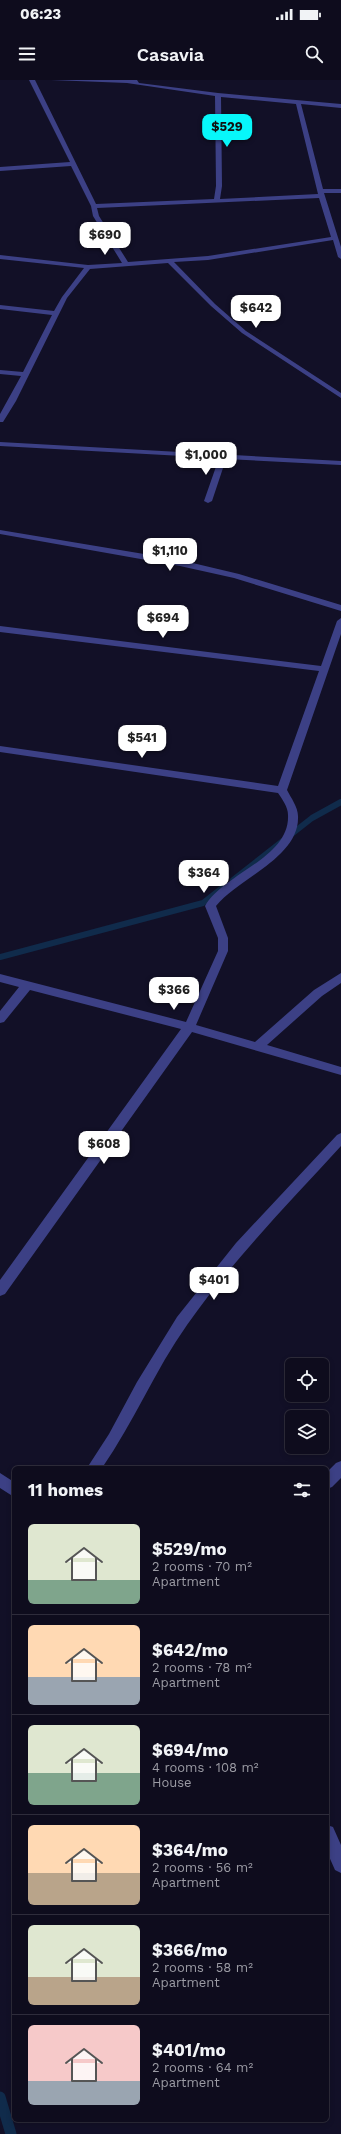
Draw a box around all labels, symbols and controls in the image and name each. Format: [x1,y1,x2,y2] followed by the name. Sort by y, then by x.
[20,5,61,23] text: 06:23
[16,43,38,65] icon: menu
[303,43,325,65] icon: search
[137,44,204,65] text: Casavia
[203,114,251,148] pin: $529
[211,119,243,134] text: $529
[81,222,129,256] pin: $690
[89,227,121,242] text: $690
[232,295,280,329] pin: $642
[240,300,272,315] text: $642
[173,442,239,476] pin: $1,000
[185,447,227,462] text: $1,000
[137,538,203,572] pin: $1,110
[152,543,188,558] text: $1,110
[139,605,187,639] pin: $694
[147,610,179,625] text: $694
[118,725,166,759] pin: $541
[127,730,157,745] text: $541
[180,860,228,894] pin: $364
[188,865,220,880] text: $364
[150,977,198,1011] pin: $366
[158,982,190,997] text: $366
[80,1131,128,1165] pin: $608
[88,1136,120,1151] text: $608
[190,1267,238,1301] pin: $401
[199,1272,229,1287] text: $401
[285,1358,329,1454] map controls
[285,1358,329,1402] button: locate
[285,1410,329,1454] button: layers
[291,1479,313,1501] icon: filters
[28,1480,103,1500] text: 11 homes
[152,1539,227,1559] text: $529/mo
[60,1540,108,1588] icon: home
[152,1559,252,1574] text: 2 rooms · 70 m²
[152,1574,220,1589] text: Apartment
[152,1640,228,1660] text: $642/mo
[60,1641,108,1689] icon: home
[152,1660,252,1675] text: 2 rooms · 78 m²
[152,1675,220,1690] text: Apartment
[152,1740,228,1760] text: $694/mo
[60,1741,108,1789] icon: home
[152,1760,259,1775] text: 4 rooms · 108 m²
[152,1775,192,1790] text: House
[152,1840,228,1860] text: $364/mo
[60,1841,108,1889] icon: home
[152,1860,253,1875] text: 2 rooms · 56 m²
[152,1875,220,1890] text: Apartment
[152,1940,227,1960] text: $366/mo
[60,1941,108,1989] icon: home
[152,1960,253,1975] text: 2 rooms · 58 m²
[152,1975,220,1990] text: Apartment
[152,2040,226,2060] text: $401/mo
[60,2041,108,2089] icon: home
[152,2060,253,2075] text: 2 rooms · 64 m²
[152,2075,220,2090] text: Apartment

